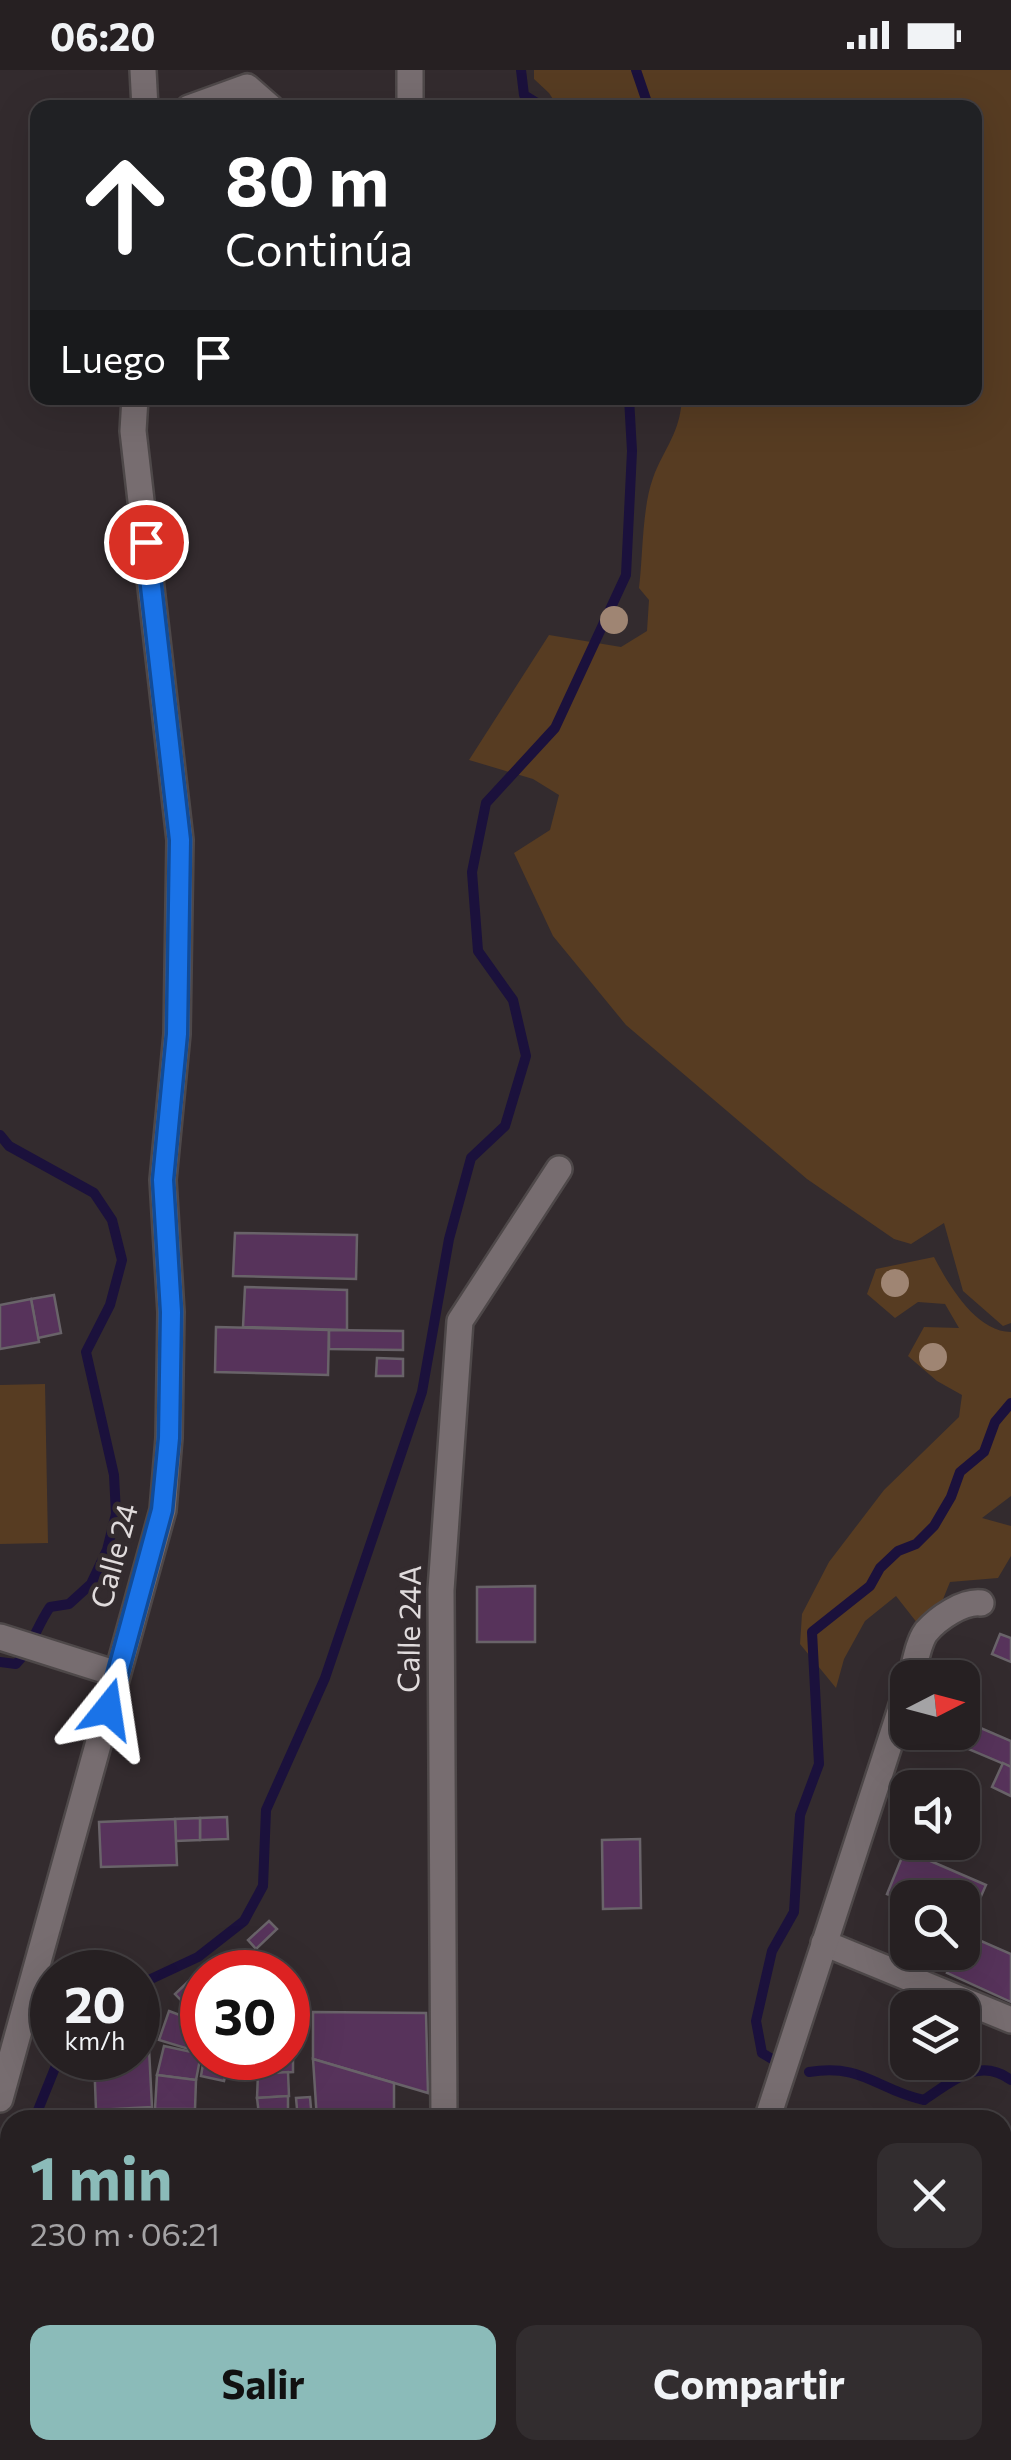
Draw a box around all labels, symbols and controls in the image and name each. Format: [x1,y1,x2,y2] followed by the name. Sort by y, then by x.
[50,12,155,59] text: 06:20
[225,135,389,220] text: 80 m
[60,140,190,270] icon: ahead
[225,220,413,275] text: Continúa
[186,330,241,385] icon: arrive
[60,334,166,381] text: Luego
[104,500,189,585] pin
[119,515,174,570] icon: arrive
[81,1499,144,1612] street label: Calle 24
[388,1565,427,1693] street label: Calle 24A
[56,1657,160,1761] position arrow
[890,1660,980,1750] north arrow
[890,1660,980,2080] map controls
[890,1770,980,1860] button: sound
[890,1880,980,1970] button: search
[180,1950,310,2080] speed limit sign: 30
[64,1972,126,2033] text: 20
[890,1990,980,2080] button: layers
[65,2025,125,2055] text: km/h
[30,2139,172,2212] text: 1 min
[877,2143,982,2248] button: close
[30,2213,220,2253] text: 230 m · 06:21
[30,2325,496,2440] button: Salir
[516,2325,982,2440] button: Compartir

